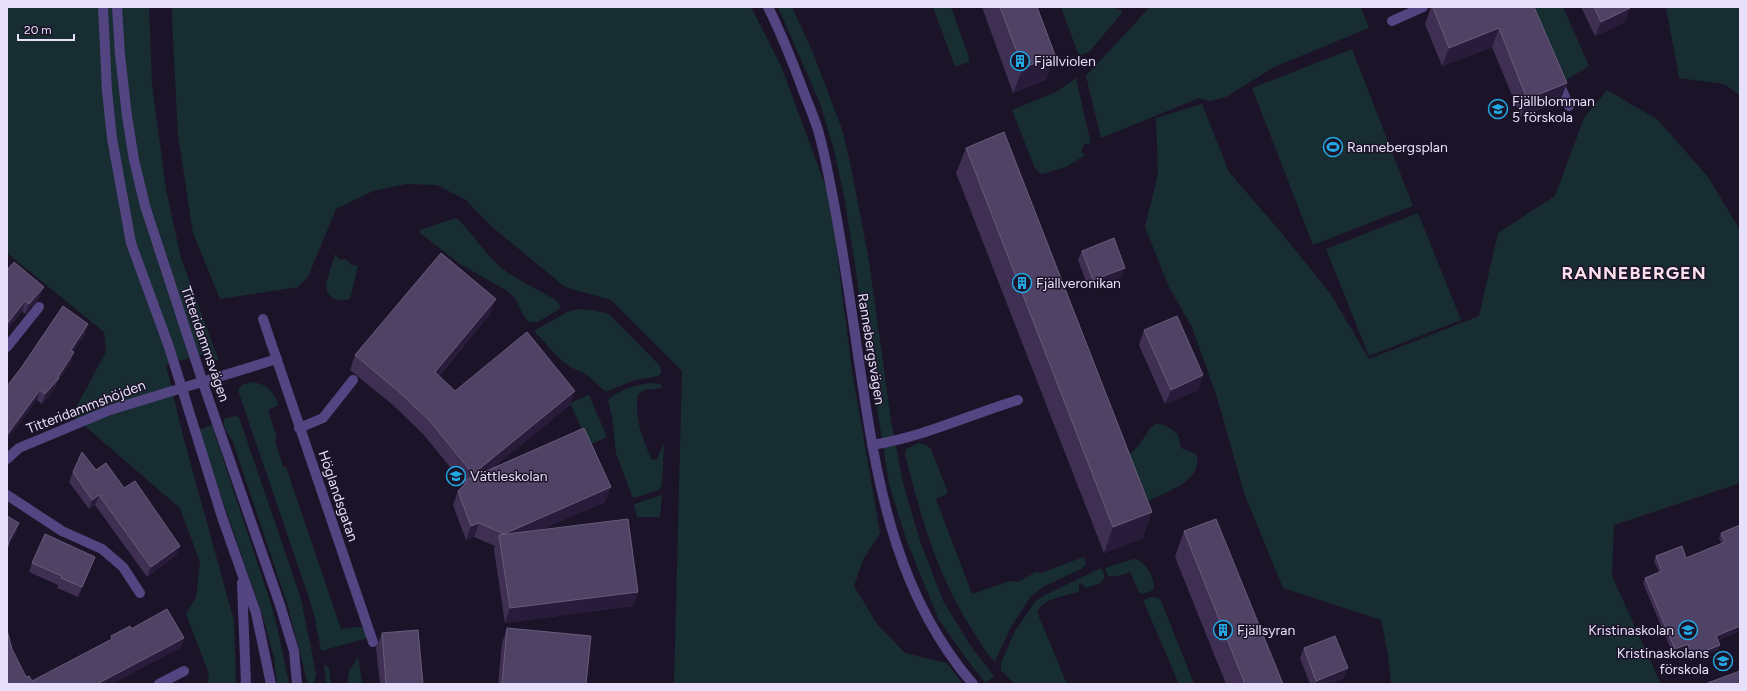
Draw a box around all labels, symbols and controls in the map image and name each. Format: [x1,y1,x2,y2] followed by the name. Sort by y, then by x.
[18,16,74,42] scale bar
[24,23,52,37] text: 20 m
[1009,50,1031,72] building icon: Fjällviolen
[1034,53,1096,70] place label: Fjällviolen
[1512,93,1595,126] place label: Fjällblomman 5 förskola
[1487,98,1509,120] school or university icon: Fjällblomman 5 förskola
[1322,136,1344,158] sports icon: Rannebergsplan
[1347,139,1448,156] place label: Rannebergsplan
[1561,262,1707,284] district label: RANNEBERGEN
[1011,272,1033,294] building icon: Fjällveronikan
[1036,275,1121,292] place label: Fjällveronikan
[177,284,233,404] street label: Titteridammsvägen
[854,292,888,406] street label: Rannebergsvägen
[24,376,148,438] street label: Titteridammshöjden
[314,448,362,544] street label: Höglandsgatan
[445,465,467,487] school or university icon: Vättleskolan
[470,468,548,485] place label: Vättleskolan
[1212,619,1234,641] building icon: Fjällsyran
[1677,619,1699,641] school or university icon: Kristinaskolan
[1237,622,1295,639] place label: Fjällsyran
[1588,622,1674,639] place label: Kristinaskolan
[1617,645,1709,678] place label: Kristinaskolans förskola
[1712,650,1734,672] school or university icon: Kristinaskolans förskola

